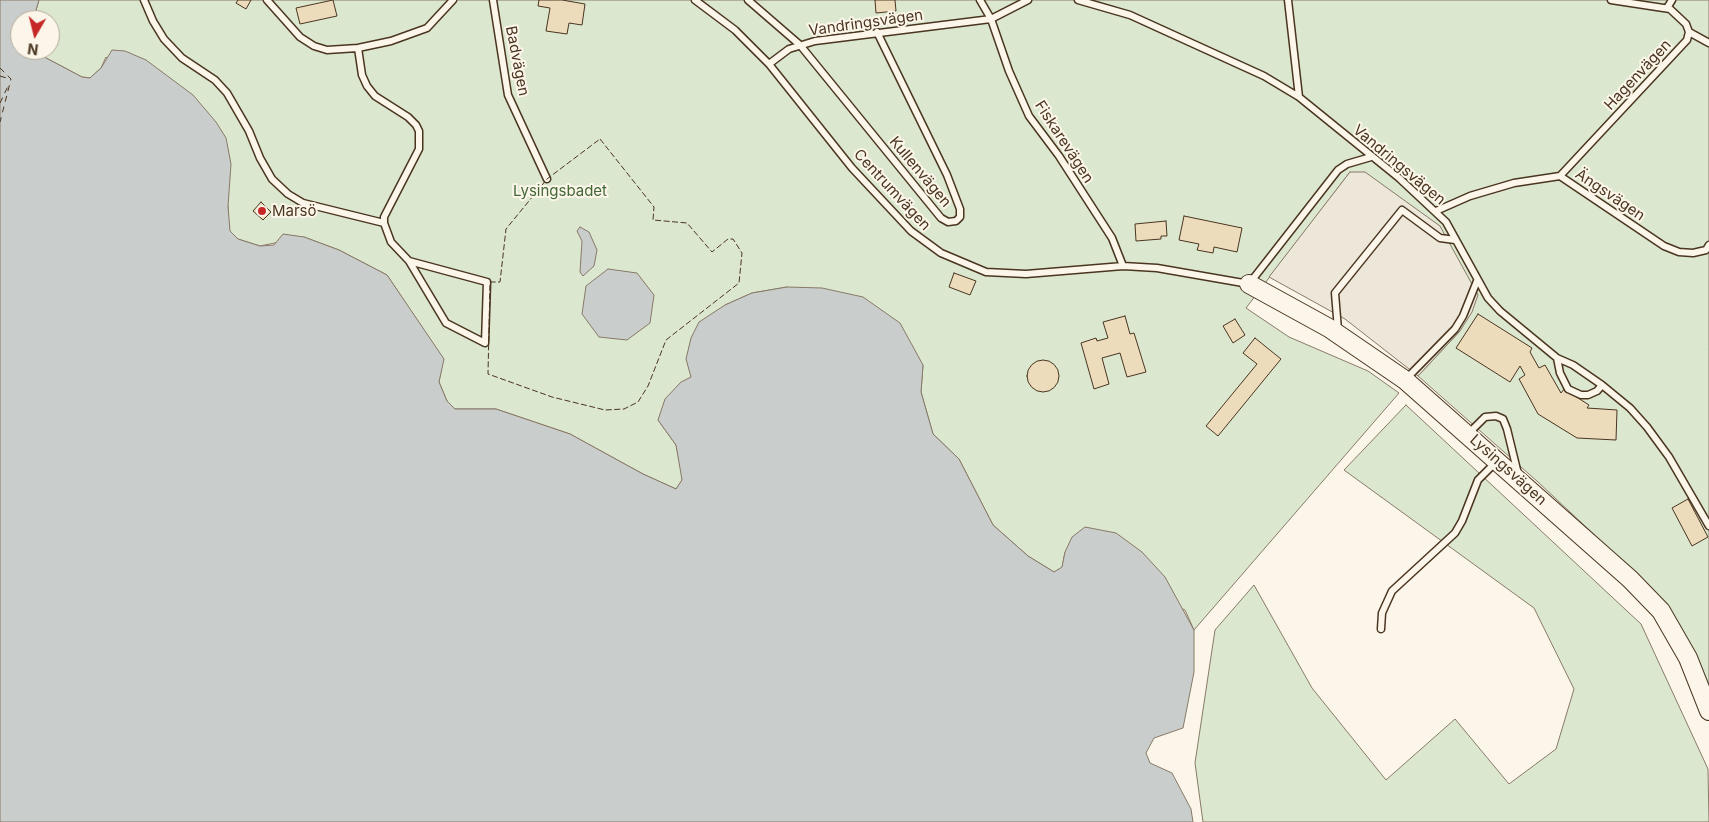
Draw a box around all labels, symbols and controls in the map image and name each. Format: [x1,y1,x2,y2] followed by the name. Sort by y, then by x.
[808,6,924,40] street label: Vandringsvägen
[10,10,60,60] north arrow
[501,24,533,98] street label: Badvägen
[1601,36,1675,114] street label: Hagenvägen
[27,40,39,59] text: N
[1031,97,1097,187] street label: Fiskarevägen
[1349,121,1449,209] street label: Vandringsvägen
[885,133,955,211] street label: Kullenvägen
[850,146,934,234] street label: Centrumvägen
[1572,165,1648,225] street label: Ängsvägen
[513,182,607,200] park label: Lysingsbadet
[272,202,317,220] place label: Marsö
[256,205,268,217] marker: Marsö
[1466,431,1550,509] street label: Lysingsvägen

